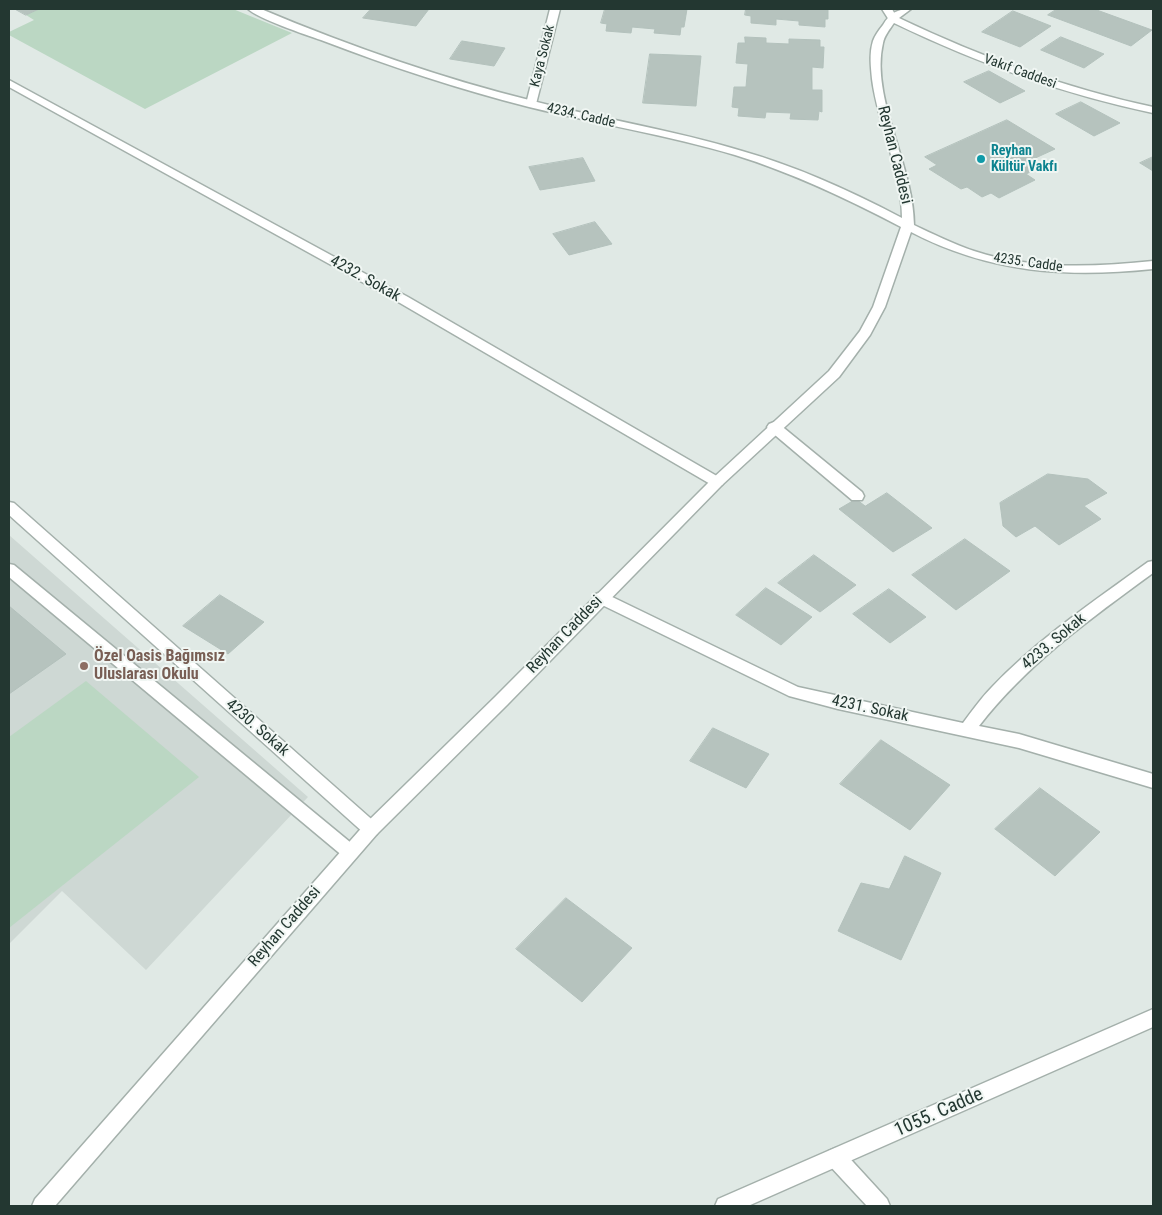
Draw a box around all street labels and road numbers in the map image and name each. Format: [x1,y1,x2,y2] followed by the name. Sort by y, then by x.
[527,23,559,89] street label: Kaya Sokak
[981,51,1059,93] street label: Vakıf Caddesi
[545,100,617,132] street label: 4234. Cadde
[873,104,915,206] street label: Reyhan Caddesi
[992,250,1064,276] street label: 4235. Cadde
[326,252,404,306] street label: 4232. Sokak
[523,592,607,678] street label: Reyhan Caddesi
[1018,610,1090,674] street label: 4233. Sokak
[830,692,910,726] street label: 4231. Sokak
[221,695,293,761] street label: 4230. Sokak
[245,883,325,971] street label: Reyhan Caddesi
[891,1083,987,1143] street label: 1055. Cadde

